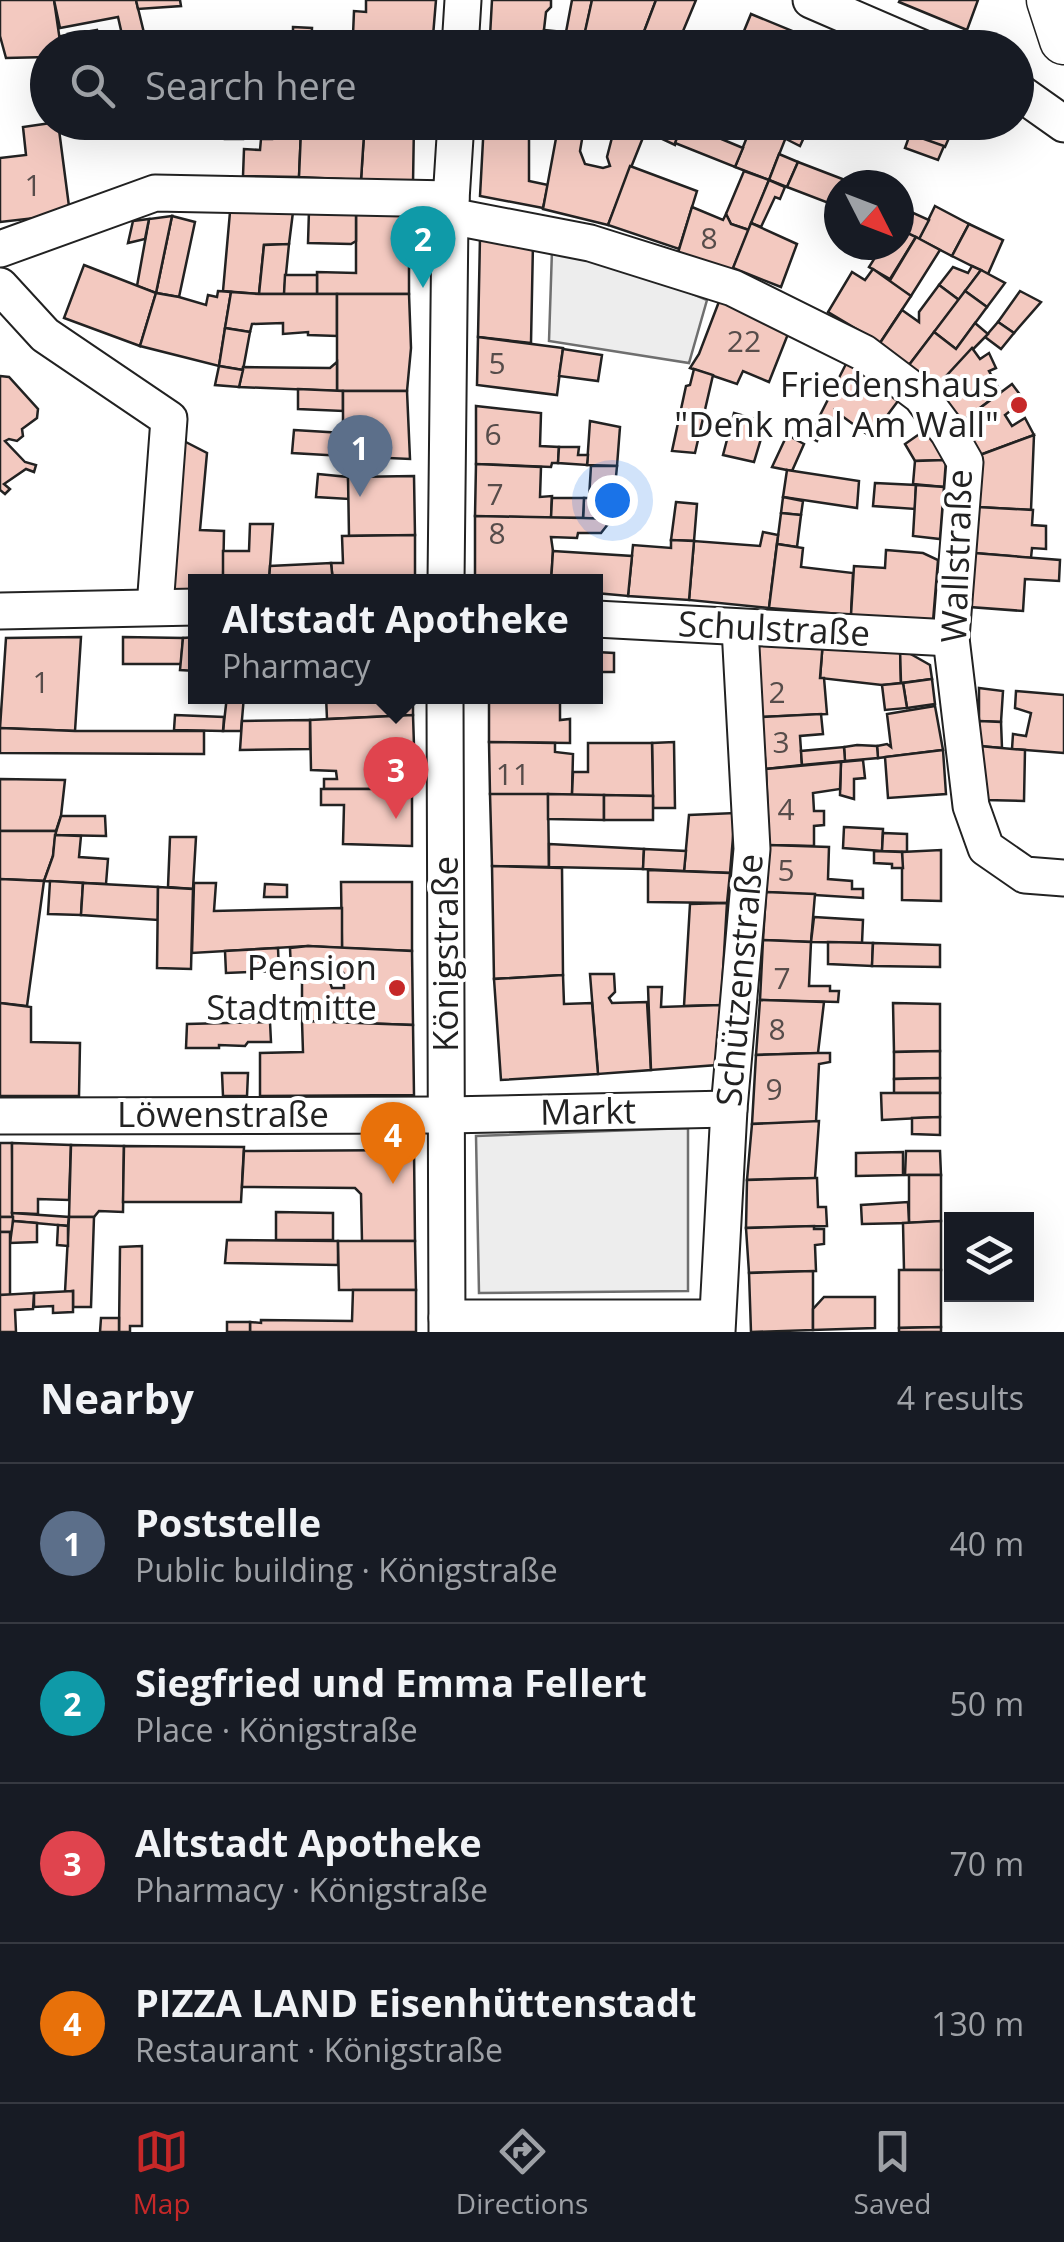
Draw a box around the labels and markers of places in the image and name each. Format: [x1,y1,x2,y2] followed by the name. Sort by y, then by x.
[390,206,456,288] pin: 2
[674,360,999,447] place label: Friedenshaus "Denk mal Am Wall"
[1008,394,1030,416] marker: Friedenshaus "Denk mal Am Wall"
[328,414,392,497] pin: 1
[364,736,428,819] pin: 3
[206,943,377,1030] place label: Pension Stadtmitte
[386,977,408,999] marker: Pension Stadtmitte
[360,1102,426,1184] pin: 4

